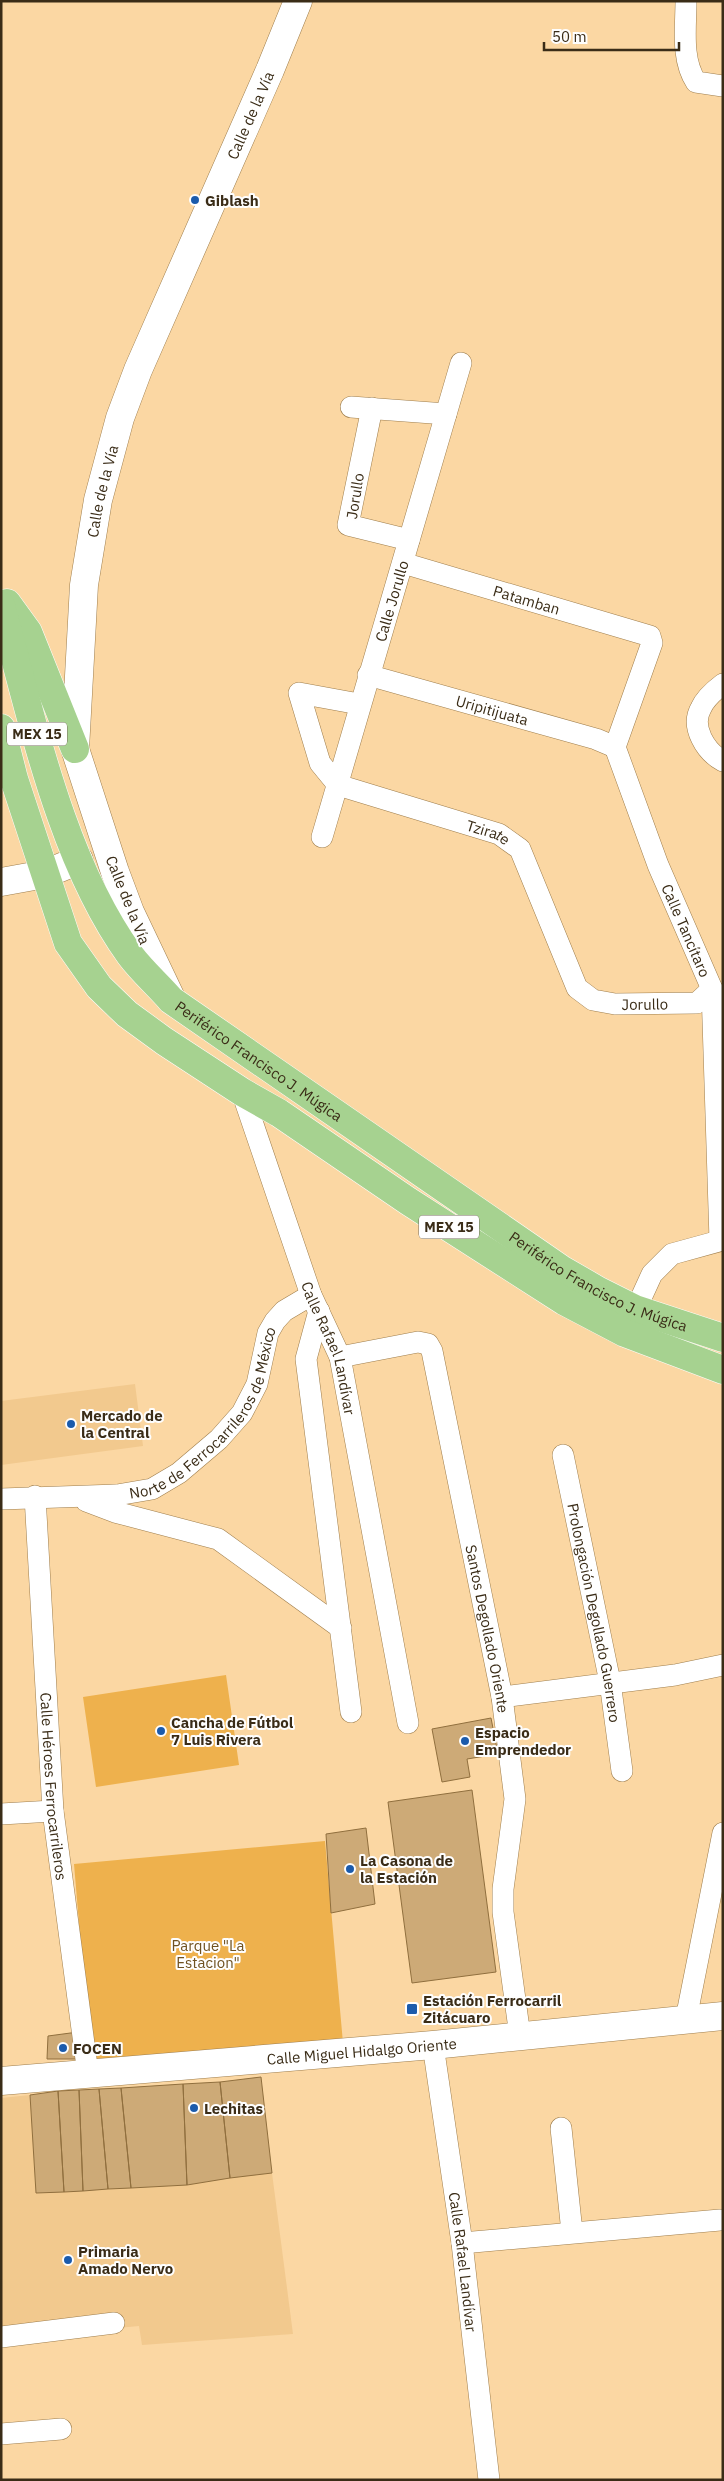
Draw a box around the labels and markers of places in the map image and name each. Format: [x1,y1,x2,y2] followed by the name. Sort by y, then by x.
[205,191,259,210] place label: Giblash
[189,194,201,206] marker: Giblash
[81,1406,163,1442] place label: Mercado de la Central
[65,1418,77,1430] marker: Mercado de la Central
[171,1713,294,1749] place label: Cancha de Fútbol 7 Luis Rivera
[475,1723,571,1759] place label: Espacio Emprendedor
[155,1725,167,1737] marker: Cancha de Fútbol 7 Luis Rivera
[459,1735,471,1747] marker: Espacio Emprendedor
[360,1851,453,1887] place label: La Casona de la Estación
[344,1863,356,1875] marker: La Casona de la Estación
[423,1991,562,2027] place label: Estación Ferrocarril Zitácuaro
[405,2002,419,2016] marker: Estación Ferrocarril Zitácuaro
[73,2039,122,2058] place label: FOCEN
[57,2042,69,2054] marker: FOCEN
[204,2099,263,2118] place label: Lechitas
[188,2102,200,2114] marker: Lechitas
[78,2242,173,2278] place label: Primaria Amado Nervo
[62,2254,74,2266] marker: Primaria Amado Nervo

